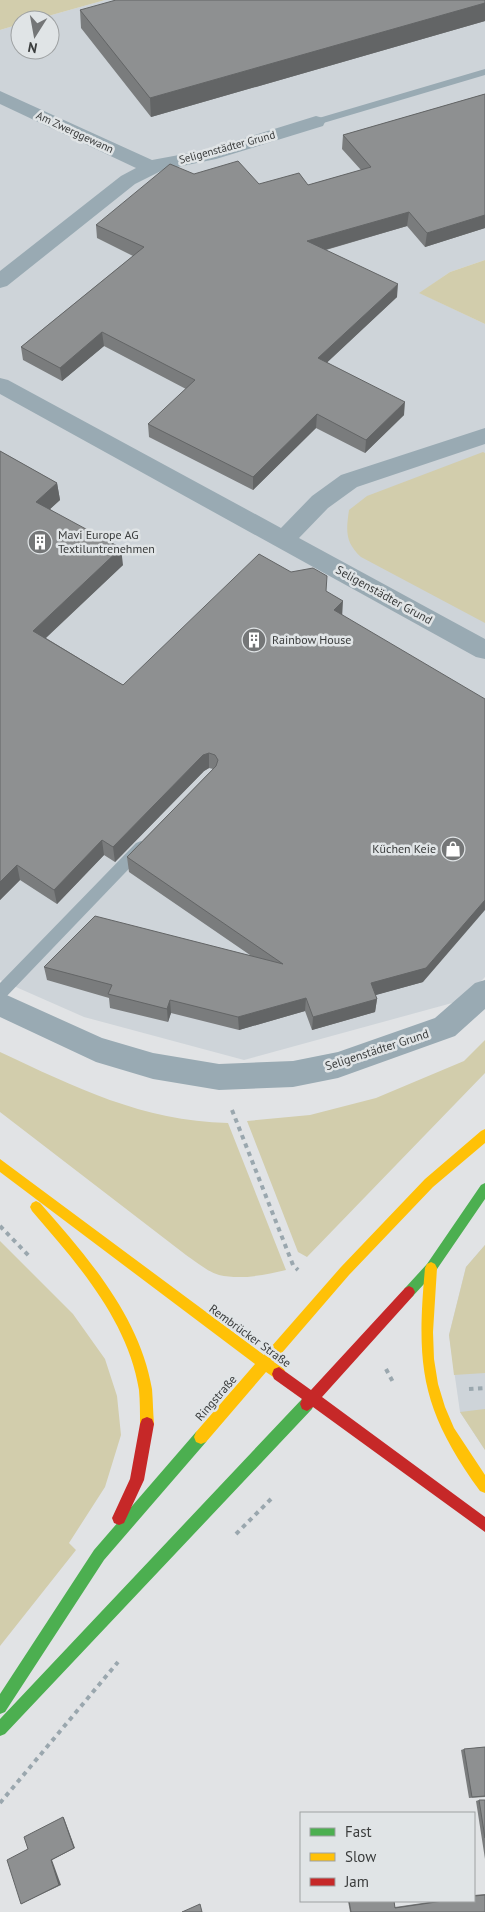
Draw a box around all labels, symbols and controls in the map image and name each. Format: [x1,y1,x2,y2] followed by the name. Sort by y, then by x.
[10,10,60,60] north arrow
[26,38,39,57] text: N
[34,108,116,156] street label: Am Zwerggewann
[177,127,277,167] street label: Seligenstädter Grund
[58,527,155,556] place label: Mavi Europe AG Textiluntrenehmen
[27,529,53,555] building icon: Mavi Europe AG Textiluntrenehmen
[333,562,435,627] street label: Seligenstädter Grund
[241,627,267,653] building icon: Rainbow House
[272,632,351,647] place label: Rainbow House
[440,836,466,862] shop icon: Küchen Keie
[372,841,436,856] place label: Küchen Keie
[323,1026,431,1073] street label: Seligenstädter Grund
[206,1301,294,1370] street label: Rembrücker Straße
[192,1372,240,1424] street label: Ringstraße
[300,1812,475,1902] legend
[345,1822,372,1841] text: Fast
[345,1847,376,1866] text: Slow
[344,1872,369,1891] text: Jam

